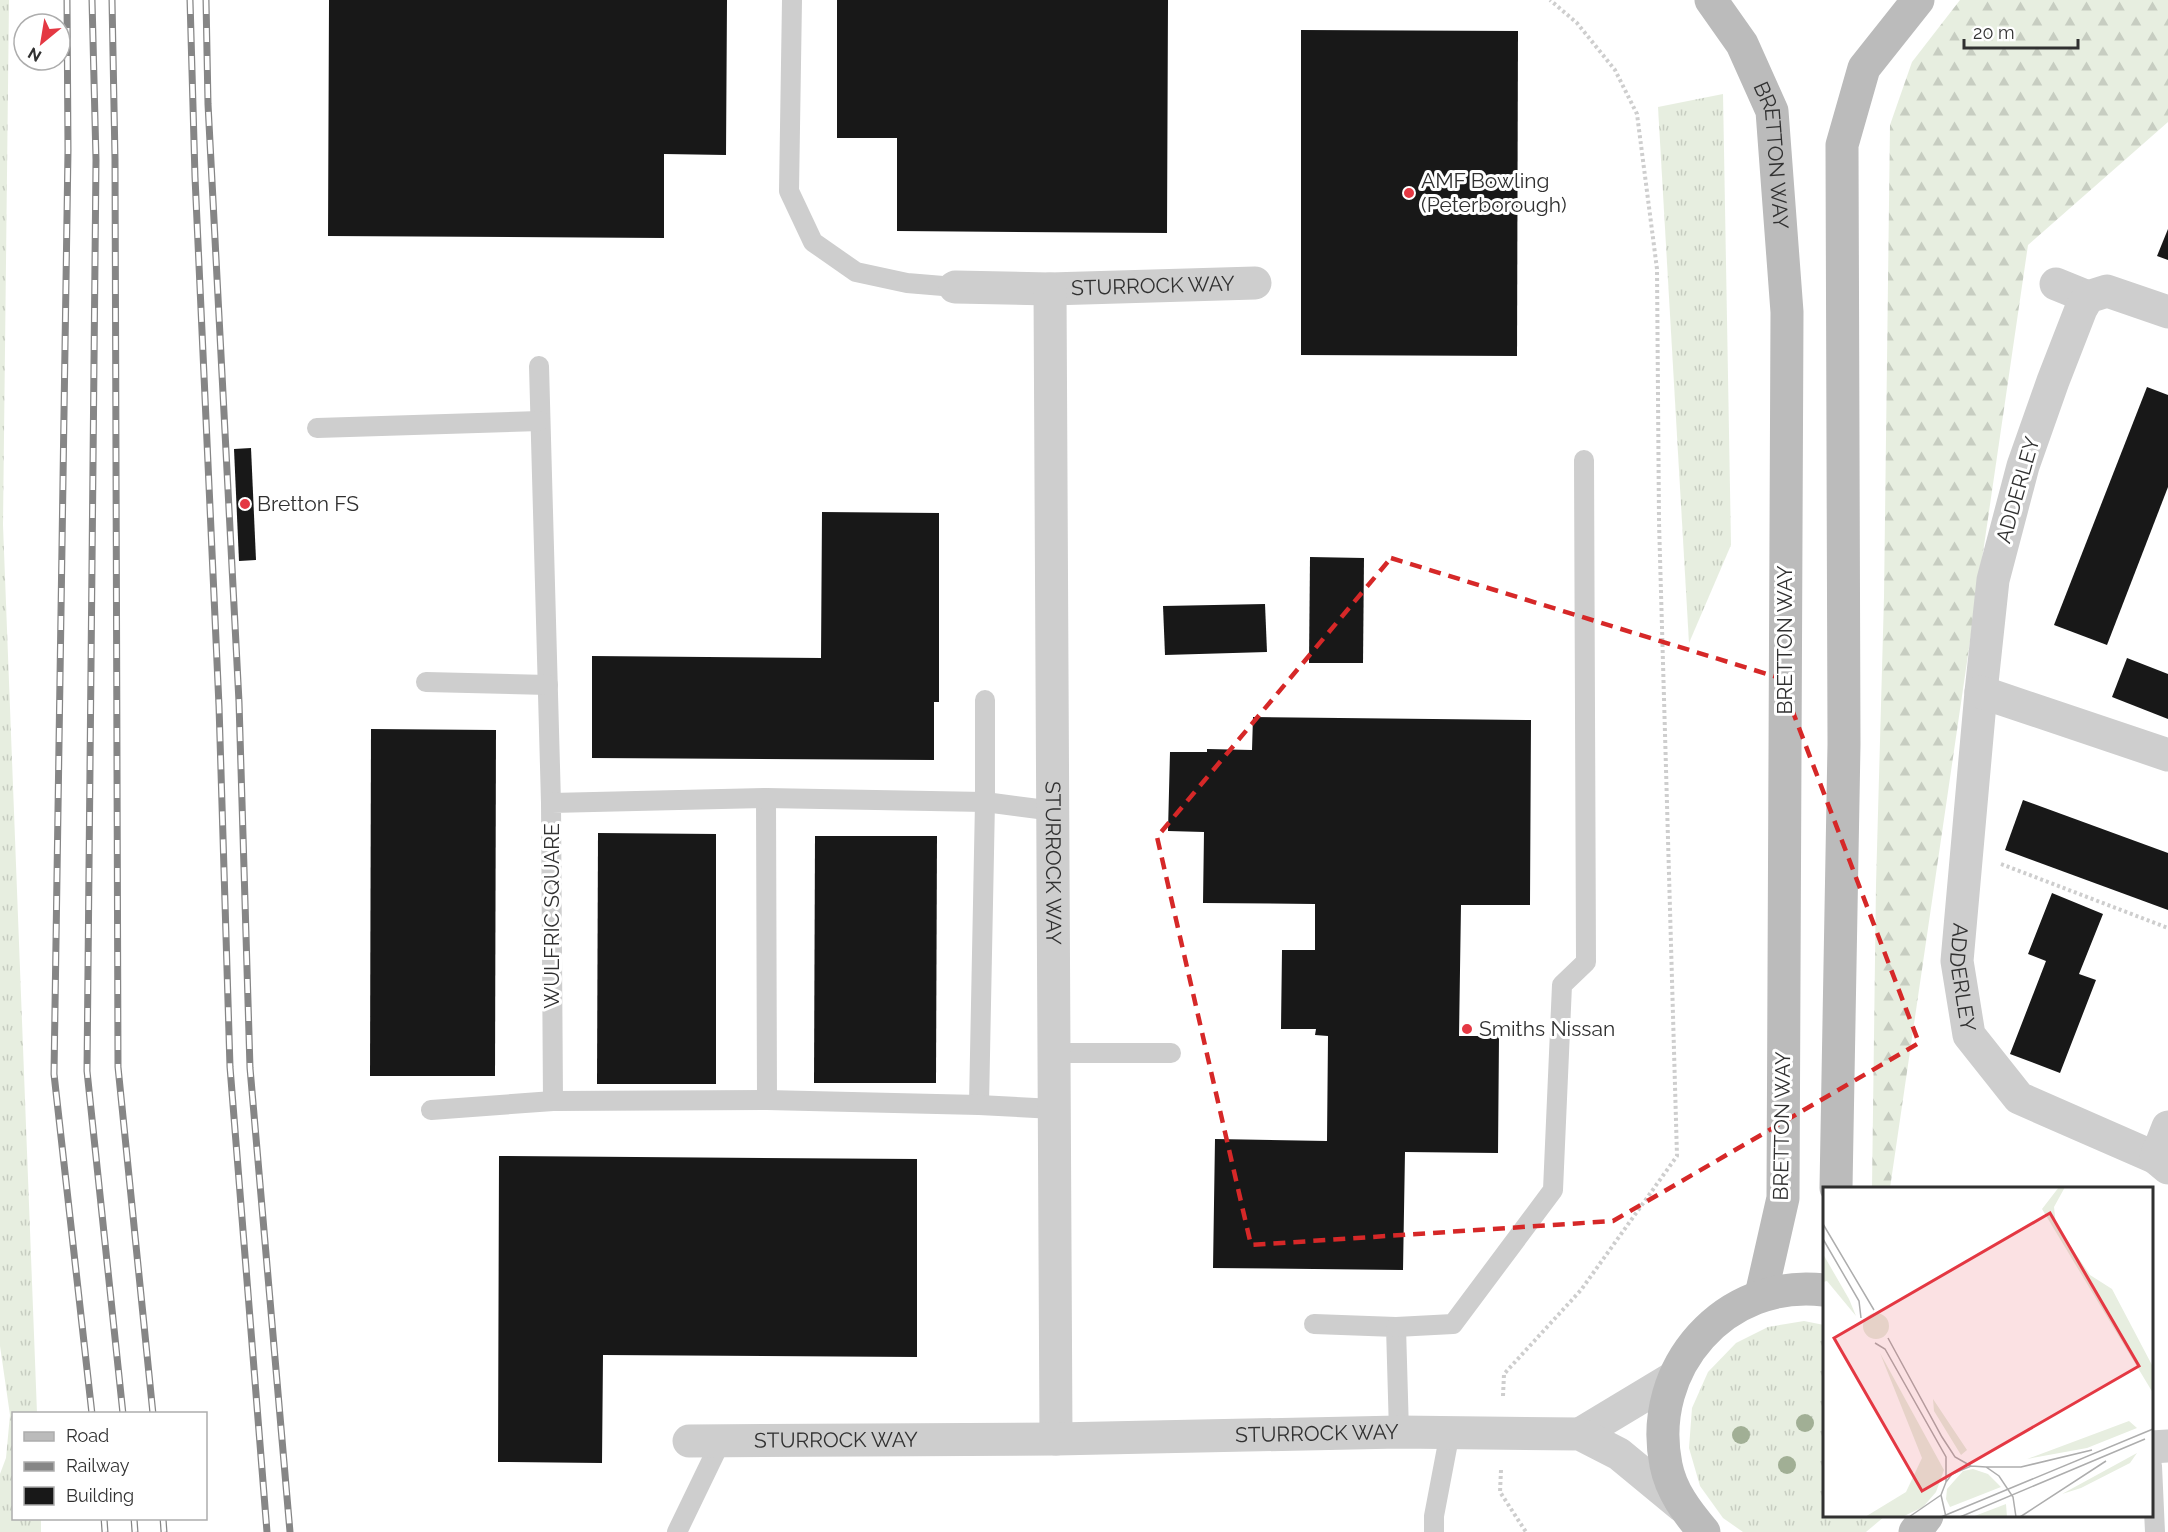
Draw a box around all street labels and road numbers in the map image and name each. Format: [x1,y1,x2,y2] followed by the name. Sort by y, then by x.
[1748,78,1794,230] street label: BRETTON WAY
[1071,271,1236,300] street label: STURROCK WAY
[1990,434,2045,546] street label: ADDERLEY
[1772,565,1797,715] street label: BRETTON WAY
[1041,781,1066,945] street label: STURROCK WAY
[539,823,564,1009] street label: WULFRIC SQUARE
[1944,922,1981,1034] street label: ADDERLEY
[1768,1051,1795,1201] street label: BRETTON WAY
[1235,1419,1399,1447] street label: STURROCK WAY
[754,1427,918,1453] street label: STURROCK WAY

